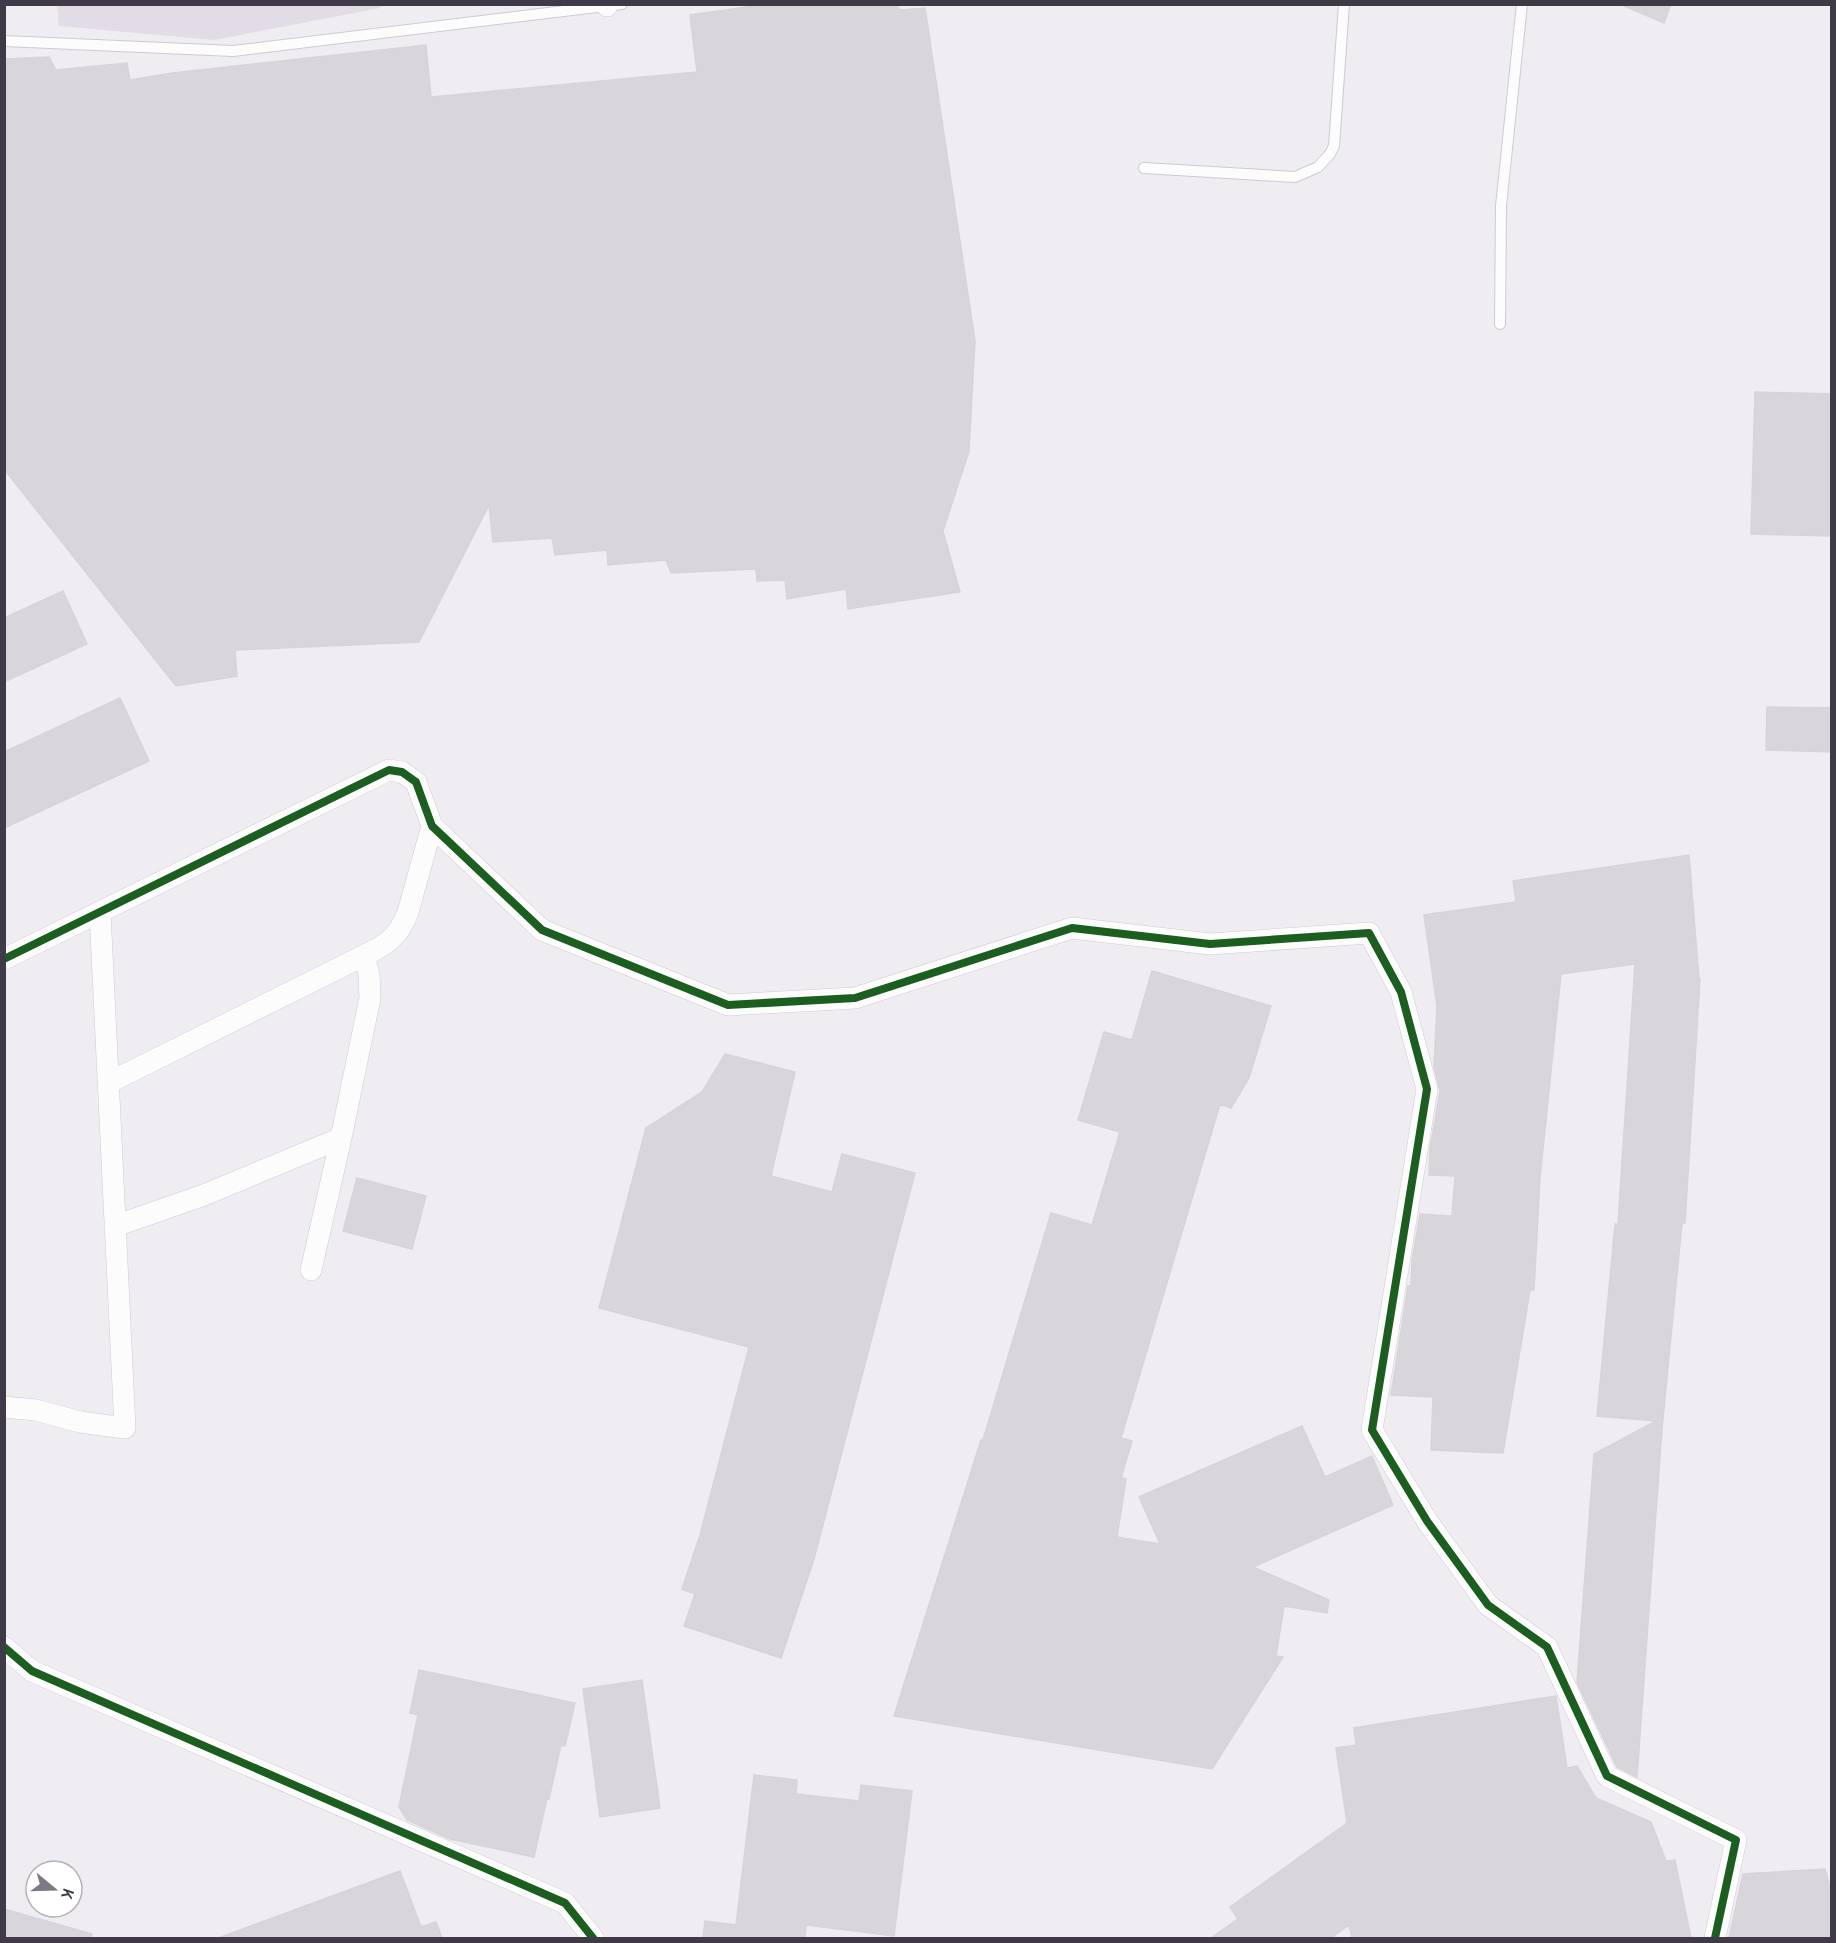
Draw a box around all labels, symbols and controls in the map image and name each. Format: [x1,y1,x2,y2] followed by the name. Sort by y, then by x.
[24,1859,84,1919] north arrow
[56,1886,80,1902] text: K

